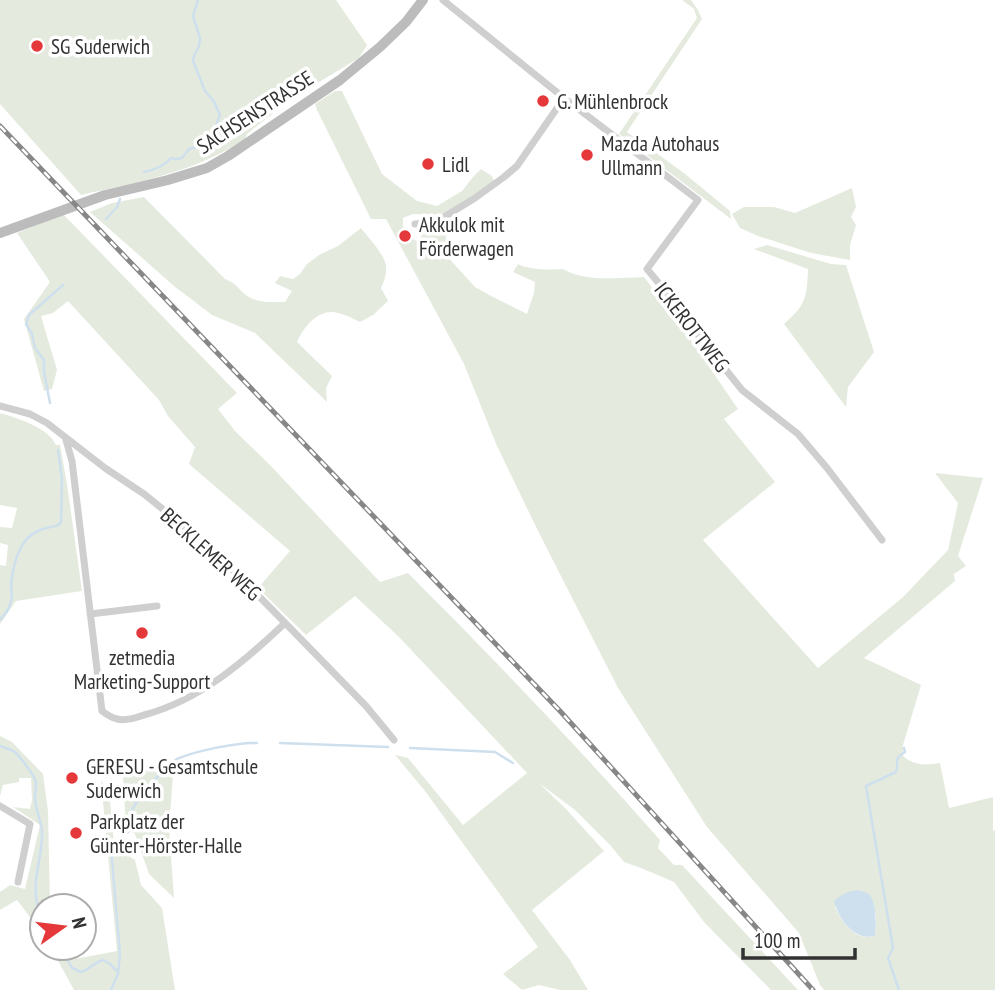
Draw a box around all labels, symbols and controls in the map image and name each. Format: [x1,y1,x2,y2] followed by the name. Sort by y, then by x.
[51,33,150,60] place label: SG Suderwich
[29,38,45,54] marker: SG Suderwich
[192,64,318,160] street label: SACHSENSTRASSE
[557,88,668,115] place label: G. Mühlenbrock
[535,93,551,109] marker: G. Mühlenbrock
[601,130,719,181] place label: Mazda Autohaus Ullmann
[579,147,595,163] marker: Mazda Autohaus Ullmann
[442,151,469,178] place label: Lidl
[420,156,436,172] marker: Lidl
[419,211,514,262] place label: Akkulok mit Förderwagen
[397,228,413,244] marker: Akkulok mit Förderwagen
[649,277,735,377] street label: ICKEROTTWEG
[155,502,267,606] street label: BECKLEMER WEG
[134,625,150,641] marker: zetmedia Marketing-Support
[74,644,210,695] place label: zetmedia Marketing-Support
[86,753,258,804] place label: GERESU - Gesamtschule Suderwich
[64,770,80,786] marker: GERESU - Gesamtschule Suderwich
[90,808,242,859] place label: Parkplatz der Günter-Hörster-Halle
[68,825,84,841] marker: Parkplatz der Günter-Hörster-Halle
[28,892,98,962] north arrow
[67,915,92,931] text: N
[743,916,855,960] scale bar
[754,927,800,954] text: 100 m

